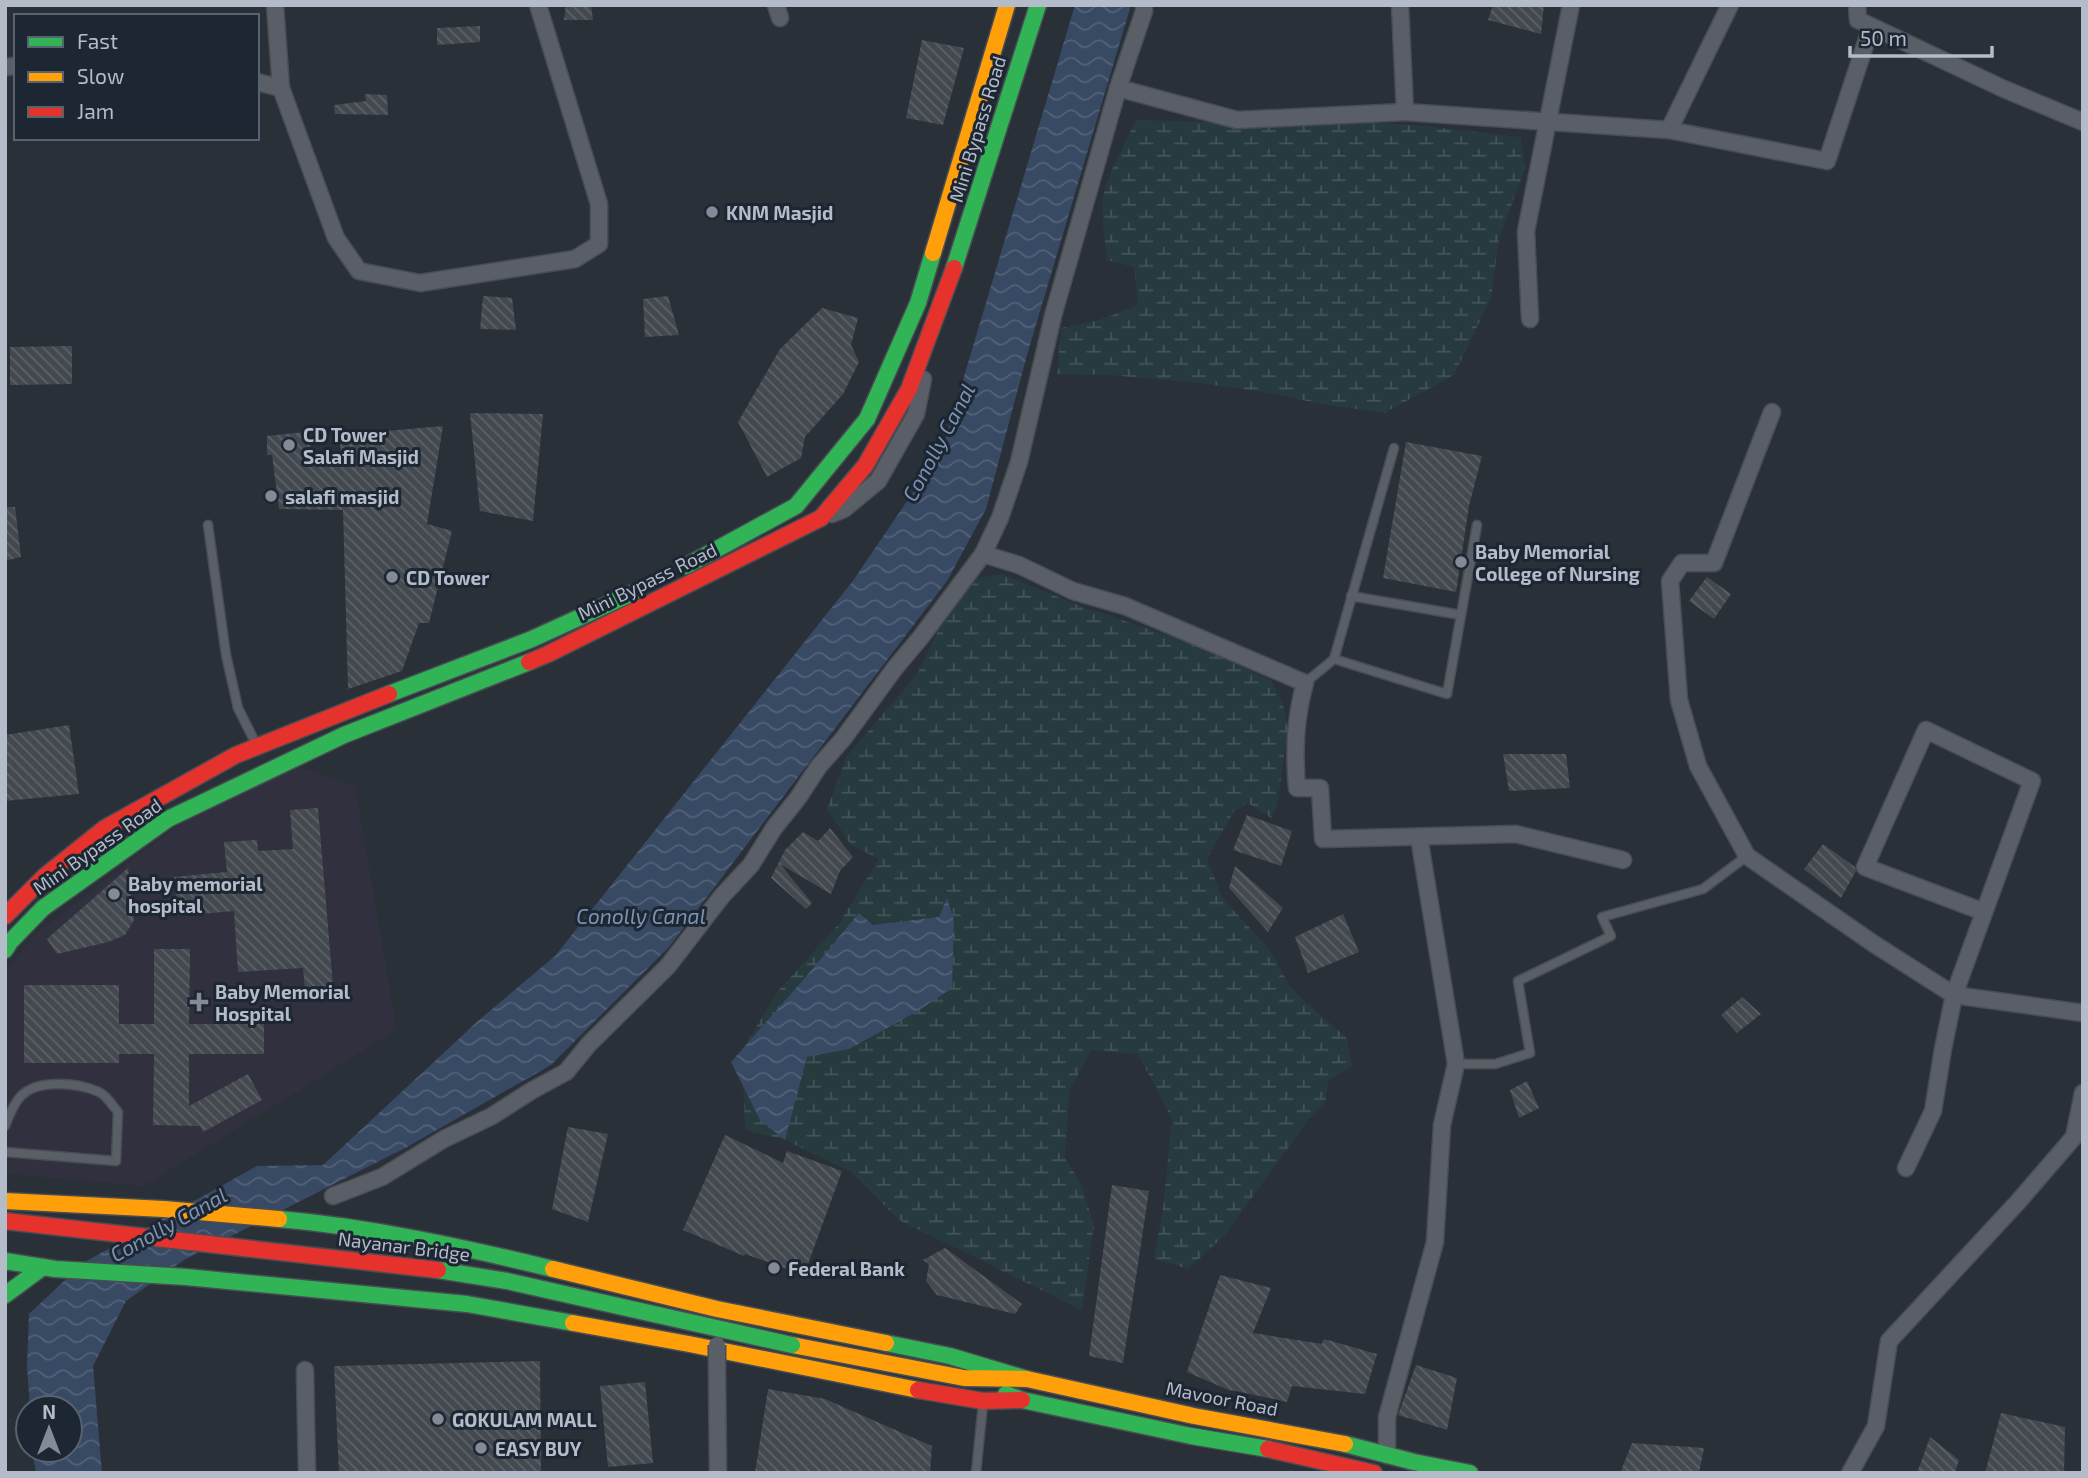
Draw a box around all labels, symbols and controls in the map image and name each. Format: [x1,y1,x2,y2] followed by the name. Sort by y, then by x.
[14,14,259,140] legend
[1850,14,1992,58] scale bar
[1860,25,1907,50] text: 50 m
[77,28,118,53] text: Fast
[944,53,1010,205] street label: Mini Bypass Road
[77,63,124,88] text: Slow
[77,98,114,123] text: Jam
[726,201,833,224] place label: KNM Masjid
[704,204,720,220] marker: KNM Masjid
[897,379,980,506] water label: Conolly Canal
[303,423,419,468] place label: CD Tower Salafi Masjid
[281,437,297,453] marker: CD Tower Salafi Masjid
[285,485,399,508] place label: salafi masjid
[263,488,279,504] marker: salafi masjid
[574,537,720,625] street label: Mini Bypass Road
[1475,540,1640,585] place label: Baby Memorial College of Nursing
[1453,554,1469,570] marker: Baby Memorial College of Nursing
[406,566,489,589] place label: CD Tower
[384,569,400,585] marker: CD Tower
[28,793,166,899] street label: Mini Bypass Road
[128,872,263,917] place label: Baby memorial hospital
[106,886,122,902] marker: Baby memorial hospital
[576,903,706,929] water label: Conolly Canal
[215,980,351,1025] place label: Baby Memorial Hospital
[189,992,209,1012] marker: Baby Memorial Hospital
[105,1182,231,1267] water label: Conolly Canal
[337,1226,471,1266] street label: Nayanar Bridge
[788,1257,905,1280] place label: Federal Bank
[766,1260,782,1276] marker: Federal Bank
[1164,1376,1280,1420] street label: Mavoor Road
[14,1394,84,1464] north arrow
[42,1400,56,1423] text: N
[452,1408,597,1431] place label: GOKULAM MALL
[430,1411,446,1427] marker: GOKULAM MALL
[495,1437,582,1460] place label: EASY BUY
[473,1440,489,1456] marker: EASY BUY

